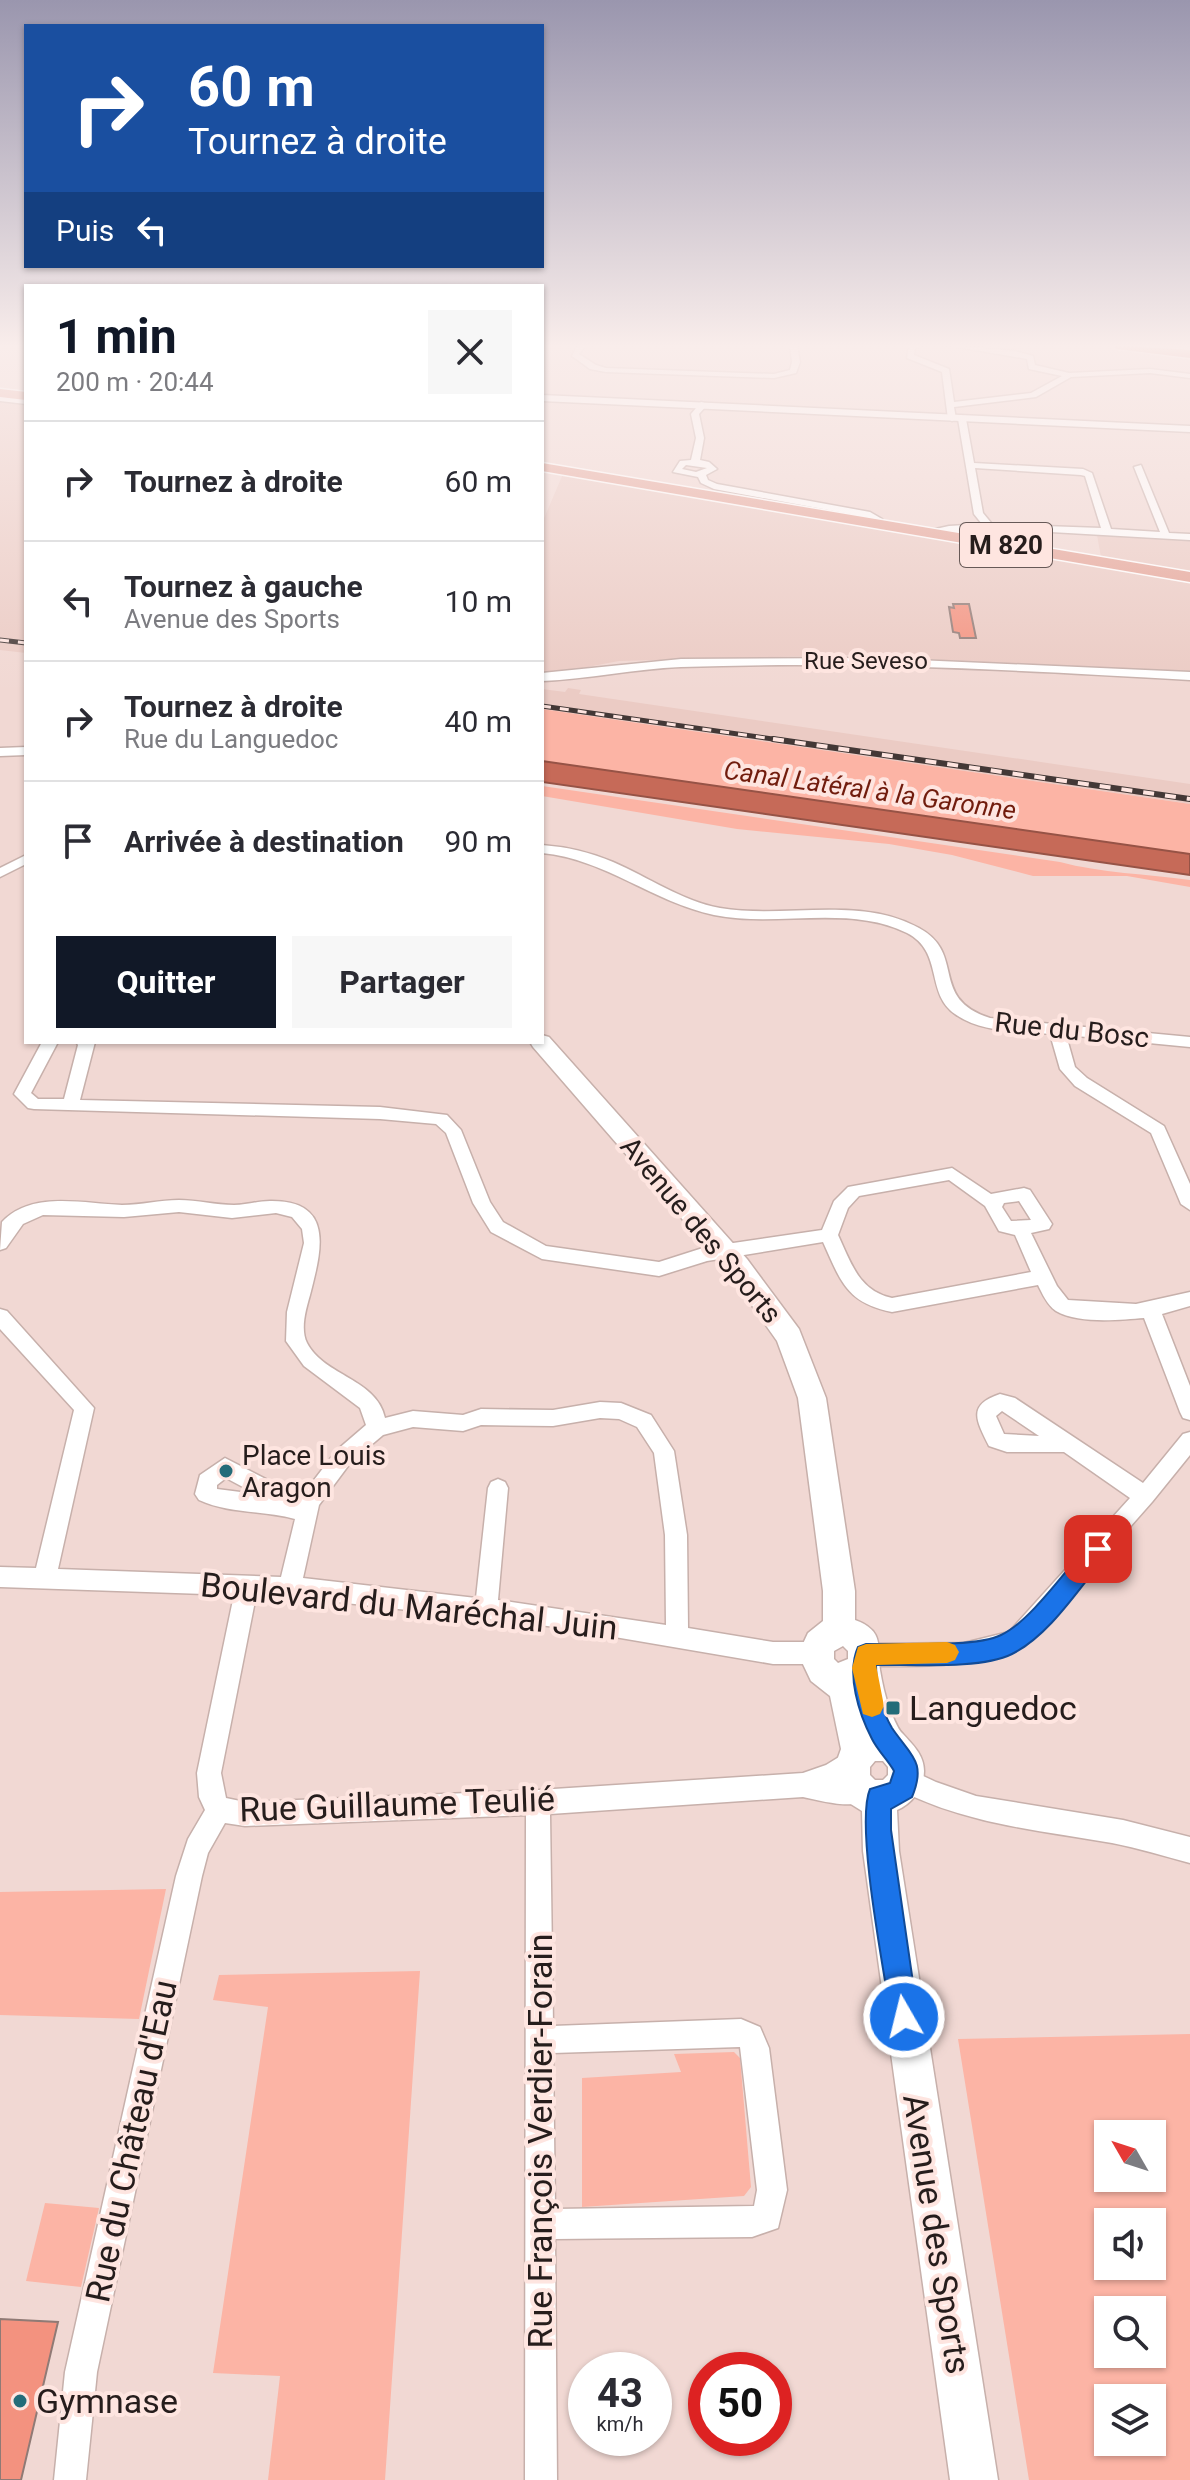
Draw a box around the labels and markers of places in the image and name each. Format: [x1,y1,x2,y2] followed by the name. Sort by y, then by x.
[242,1439,386,1504] place label: Place Louis Aragon
[217,1462,235,1480] marker: Place Louis Aragon
[1064,1515,1132,1583] pin
[909,1688,1077,1728] place label: Languedoc
[884,1699,902,1717] marker: Languedoc
[36,2381,178,2421] place label: Gymnase
[11,2392,29,2410] marker: Gymnase

